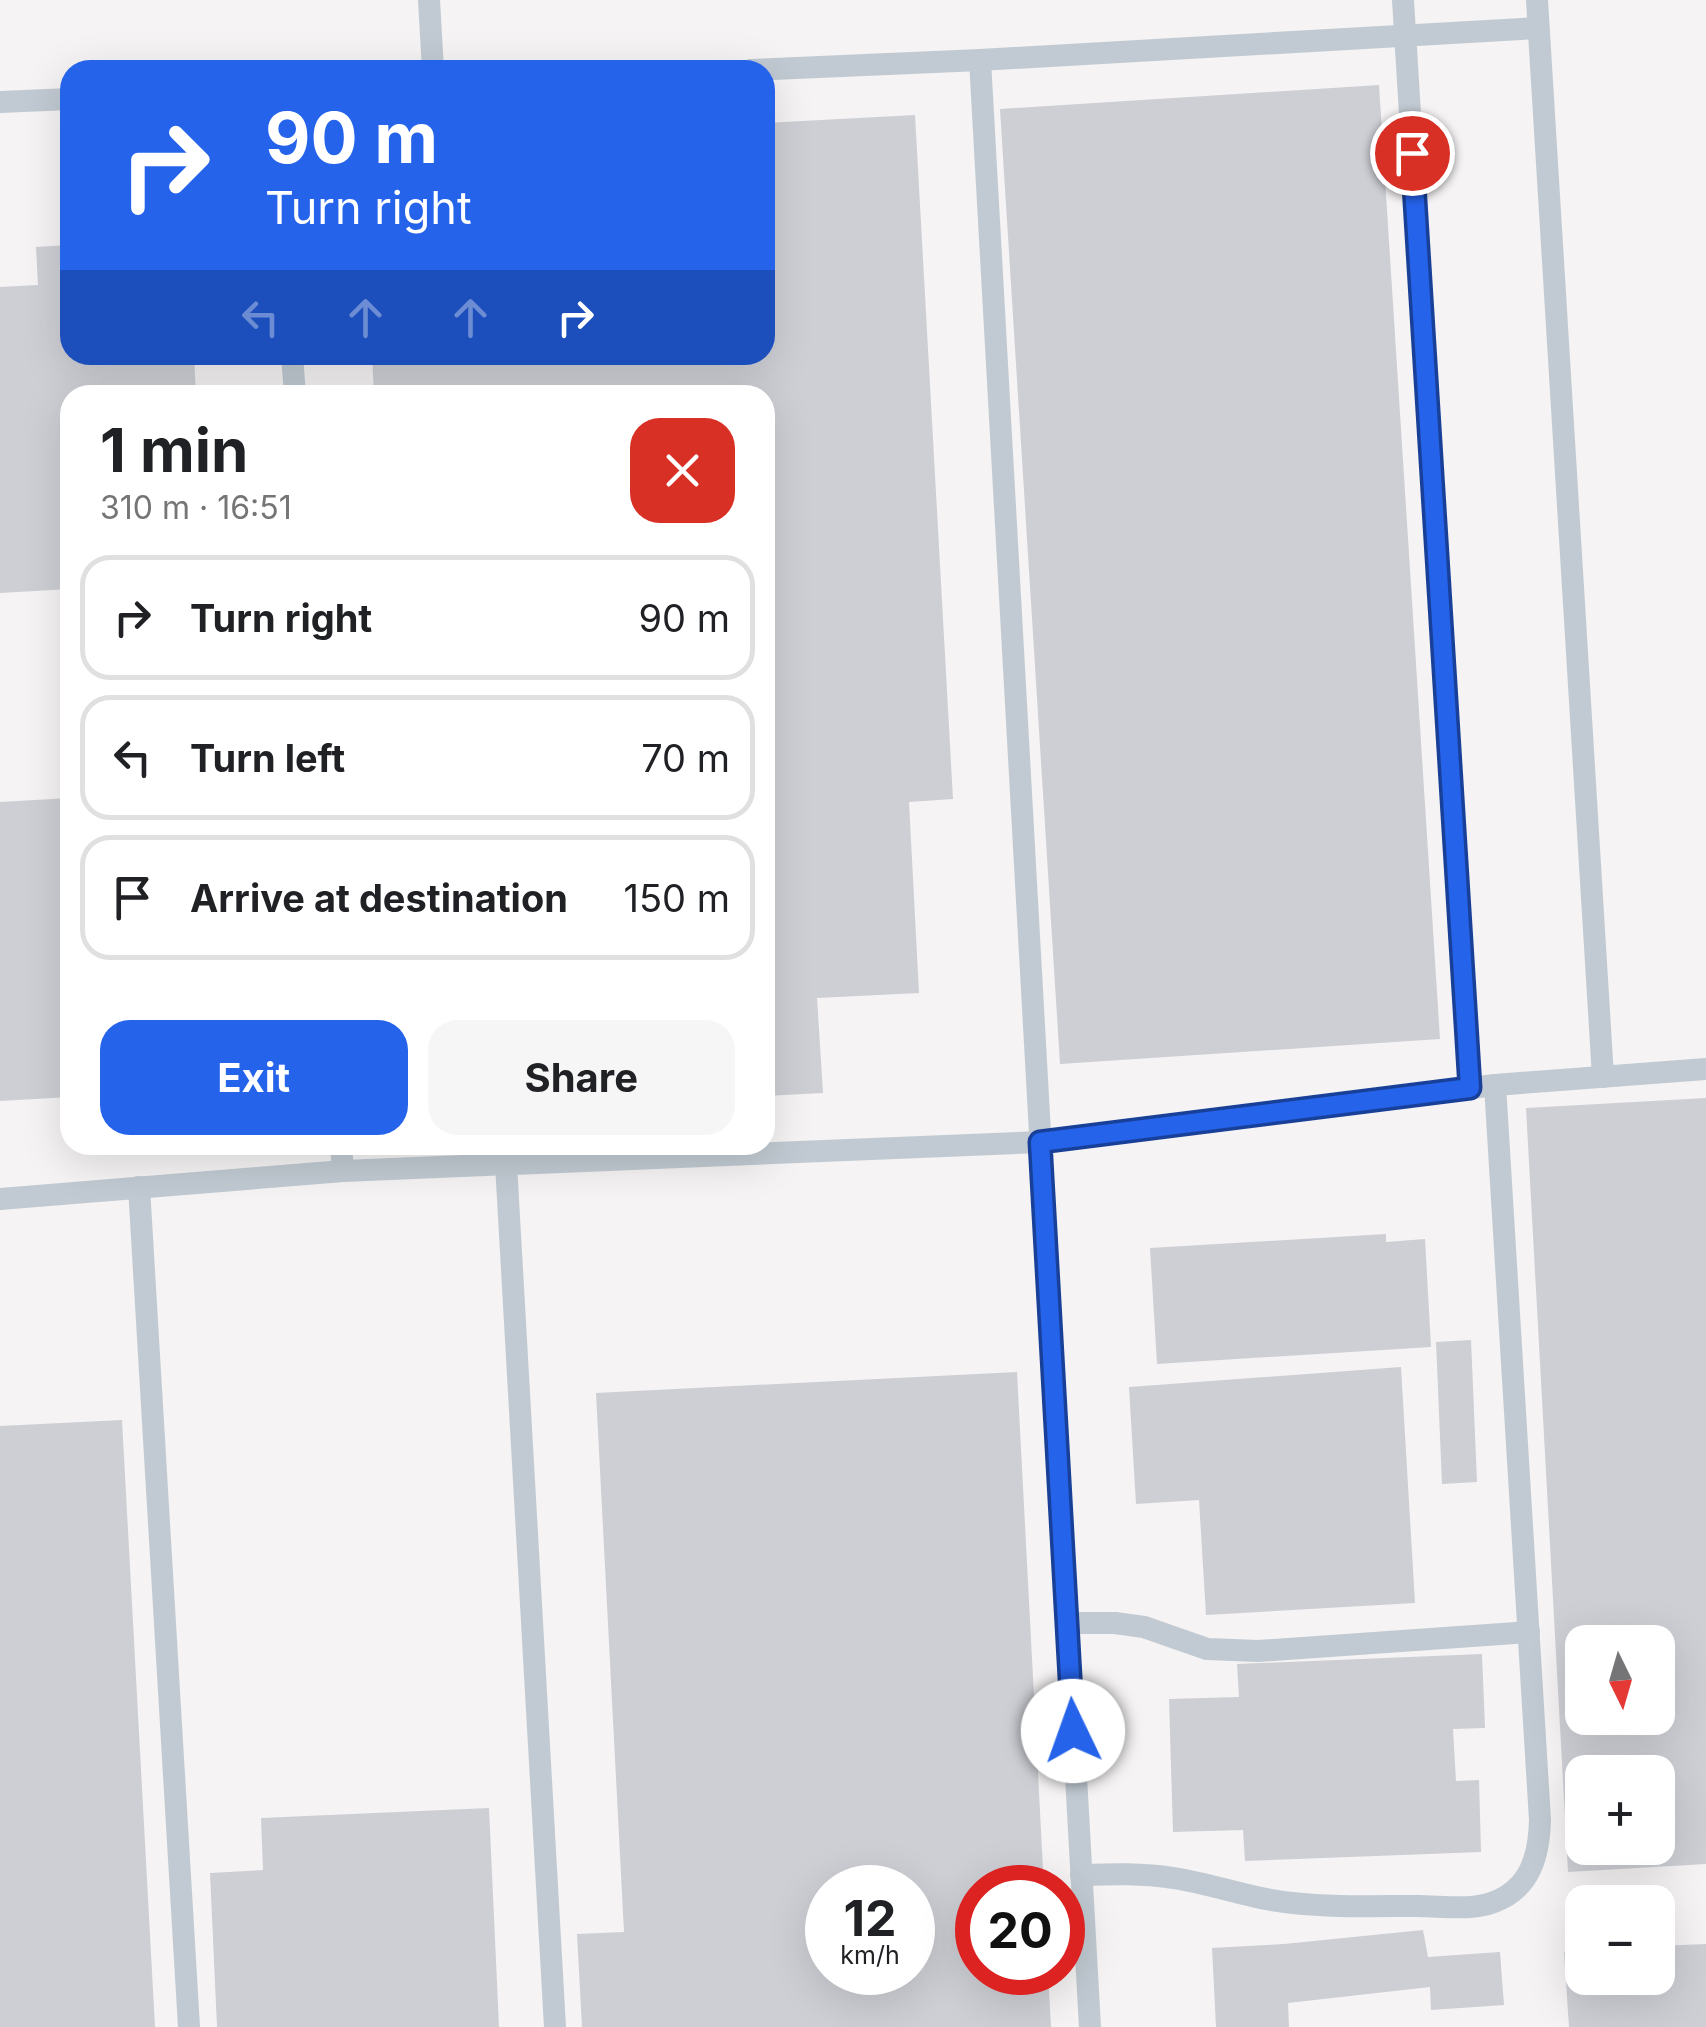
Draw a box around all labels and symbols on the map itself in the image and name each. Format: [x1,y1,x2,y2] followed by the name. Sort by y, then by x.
[1370,111,1455,196] pin
[1565,1625,1675,1735] north arrow
[1021,1679,1125,1783] position arrow
[955,1865,1085,1995] speed limit sign: 20

